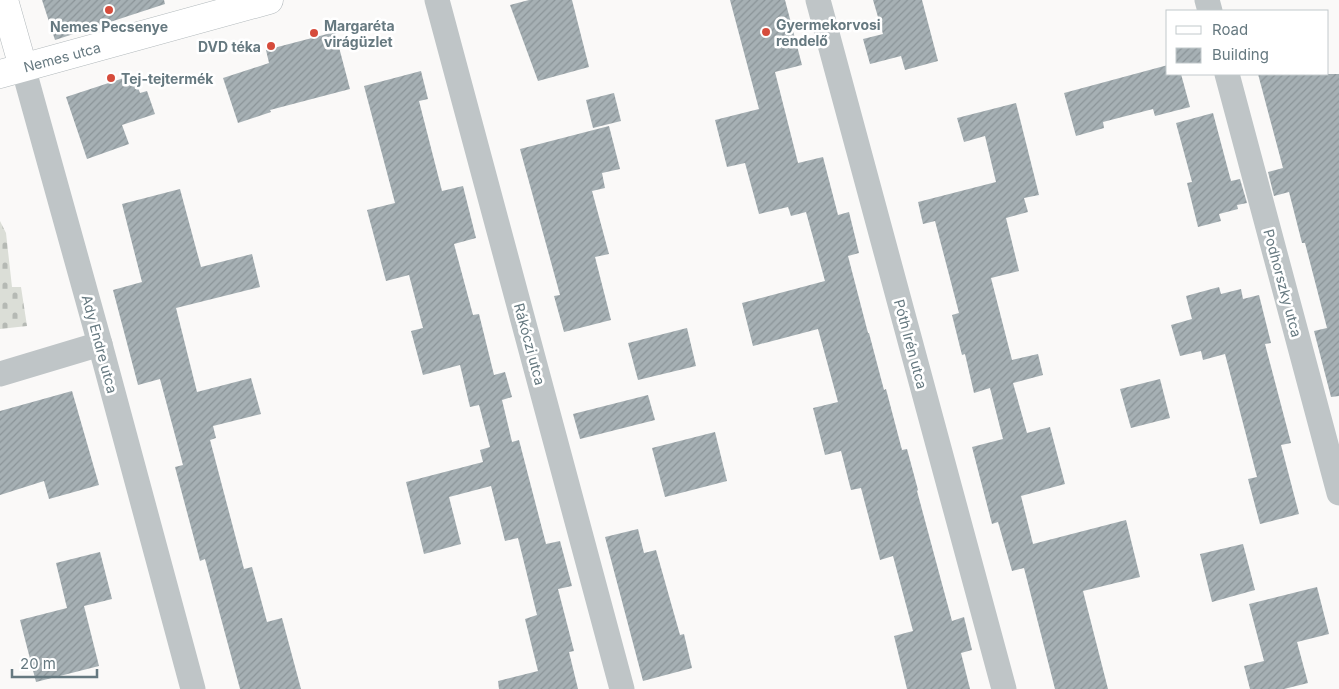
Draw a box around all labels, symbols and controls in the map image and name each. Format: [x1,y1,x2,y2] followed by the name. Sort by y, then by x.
[103,4,115,16] marker: Nemes Pecsenye
[1166,10,1329,75] legend
[776,16,881,49] place label: Gyermekorvosi rendelő
[324,17,395,50] place label: Margaréta virágüzlet
[50,18,168,35] place label: Nemes Pecsenye
[1212,20,1248,39] text: Road
[760,26,772,38] marker: Gyermekorvosi rendelő
[308,27,320,39] marker: Margaréta virágüzlet
[198,38,261,55] place label: DVD téka
[22,39,102,75] street label: Nemes utca
[265,40,277,52] marker: DVD téka
[1212,45,1269,64] text: Building
[121,70,214,87] place label: Tej-tejtermék
[105,72,117,84] marker: Tej-tejtermék
[1260,227,1306,339] street label: Podhorszky utca
[79,293,121,395] street label: Ady Endre utca
[891,297,931,391] street label: Póth Irén utca
[511,301,549,387] street label: Rákóczi utca
[12,646,98,678] scale bar
[20,654,56,673] text: 20 m

